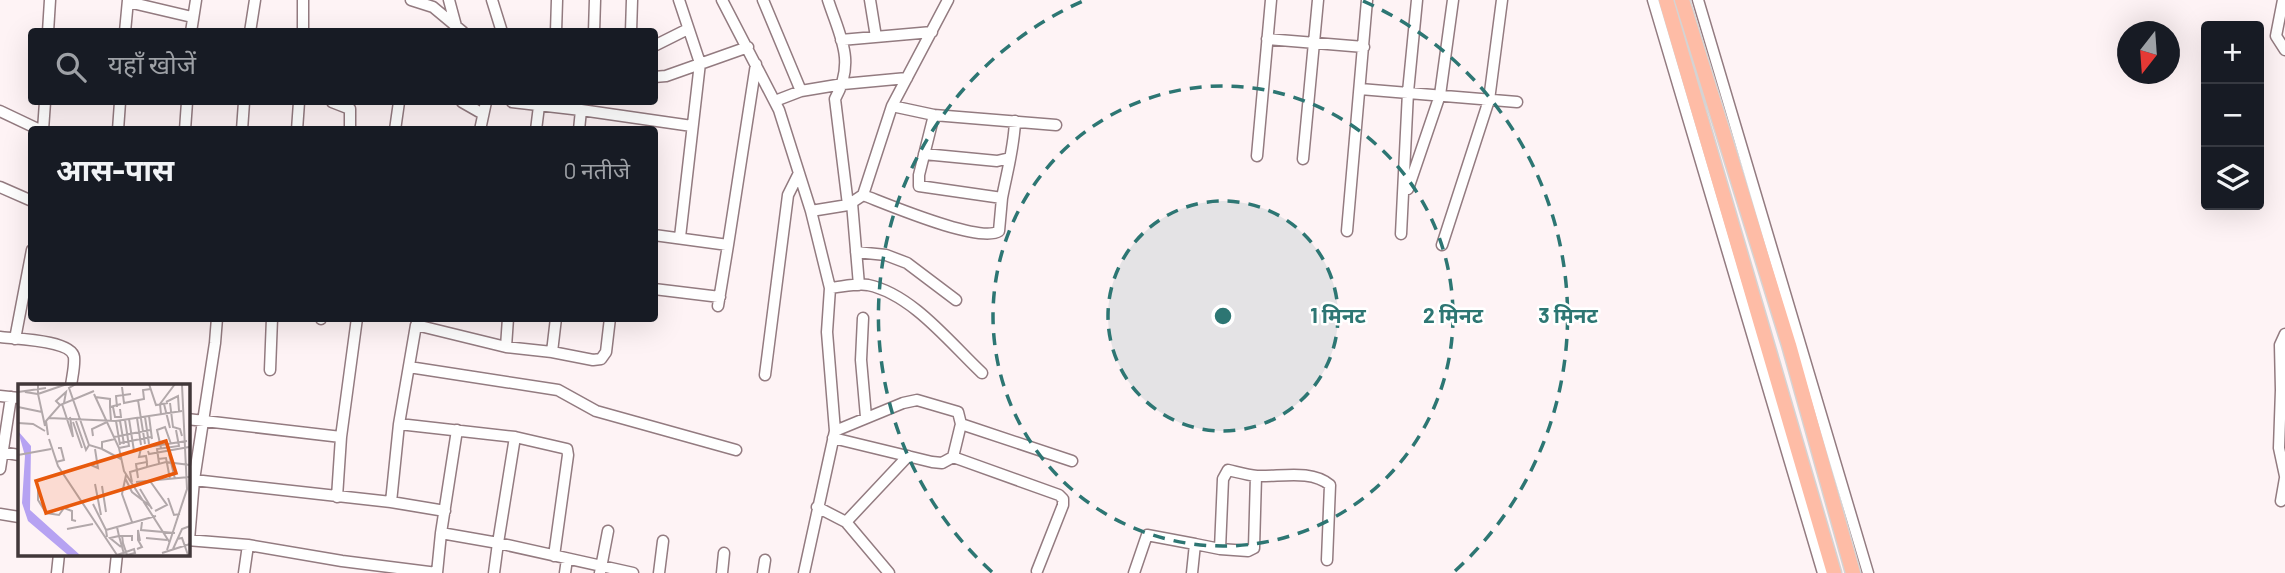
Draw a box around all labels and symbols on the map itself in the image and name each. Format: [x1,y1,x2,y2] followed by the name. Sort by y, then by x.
[2117,21,2180,84] north arrow
[1310,302,1367,327] text: 1 मिनट
[1423,302,1484,327] text: 2 मिनट
[1538,302,1599,327] text: 3 मिनट
[1211,304,1235,328] centre of rings
[18,384,189,556] inset map

